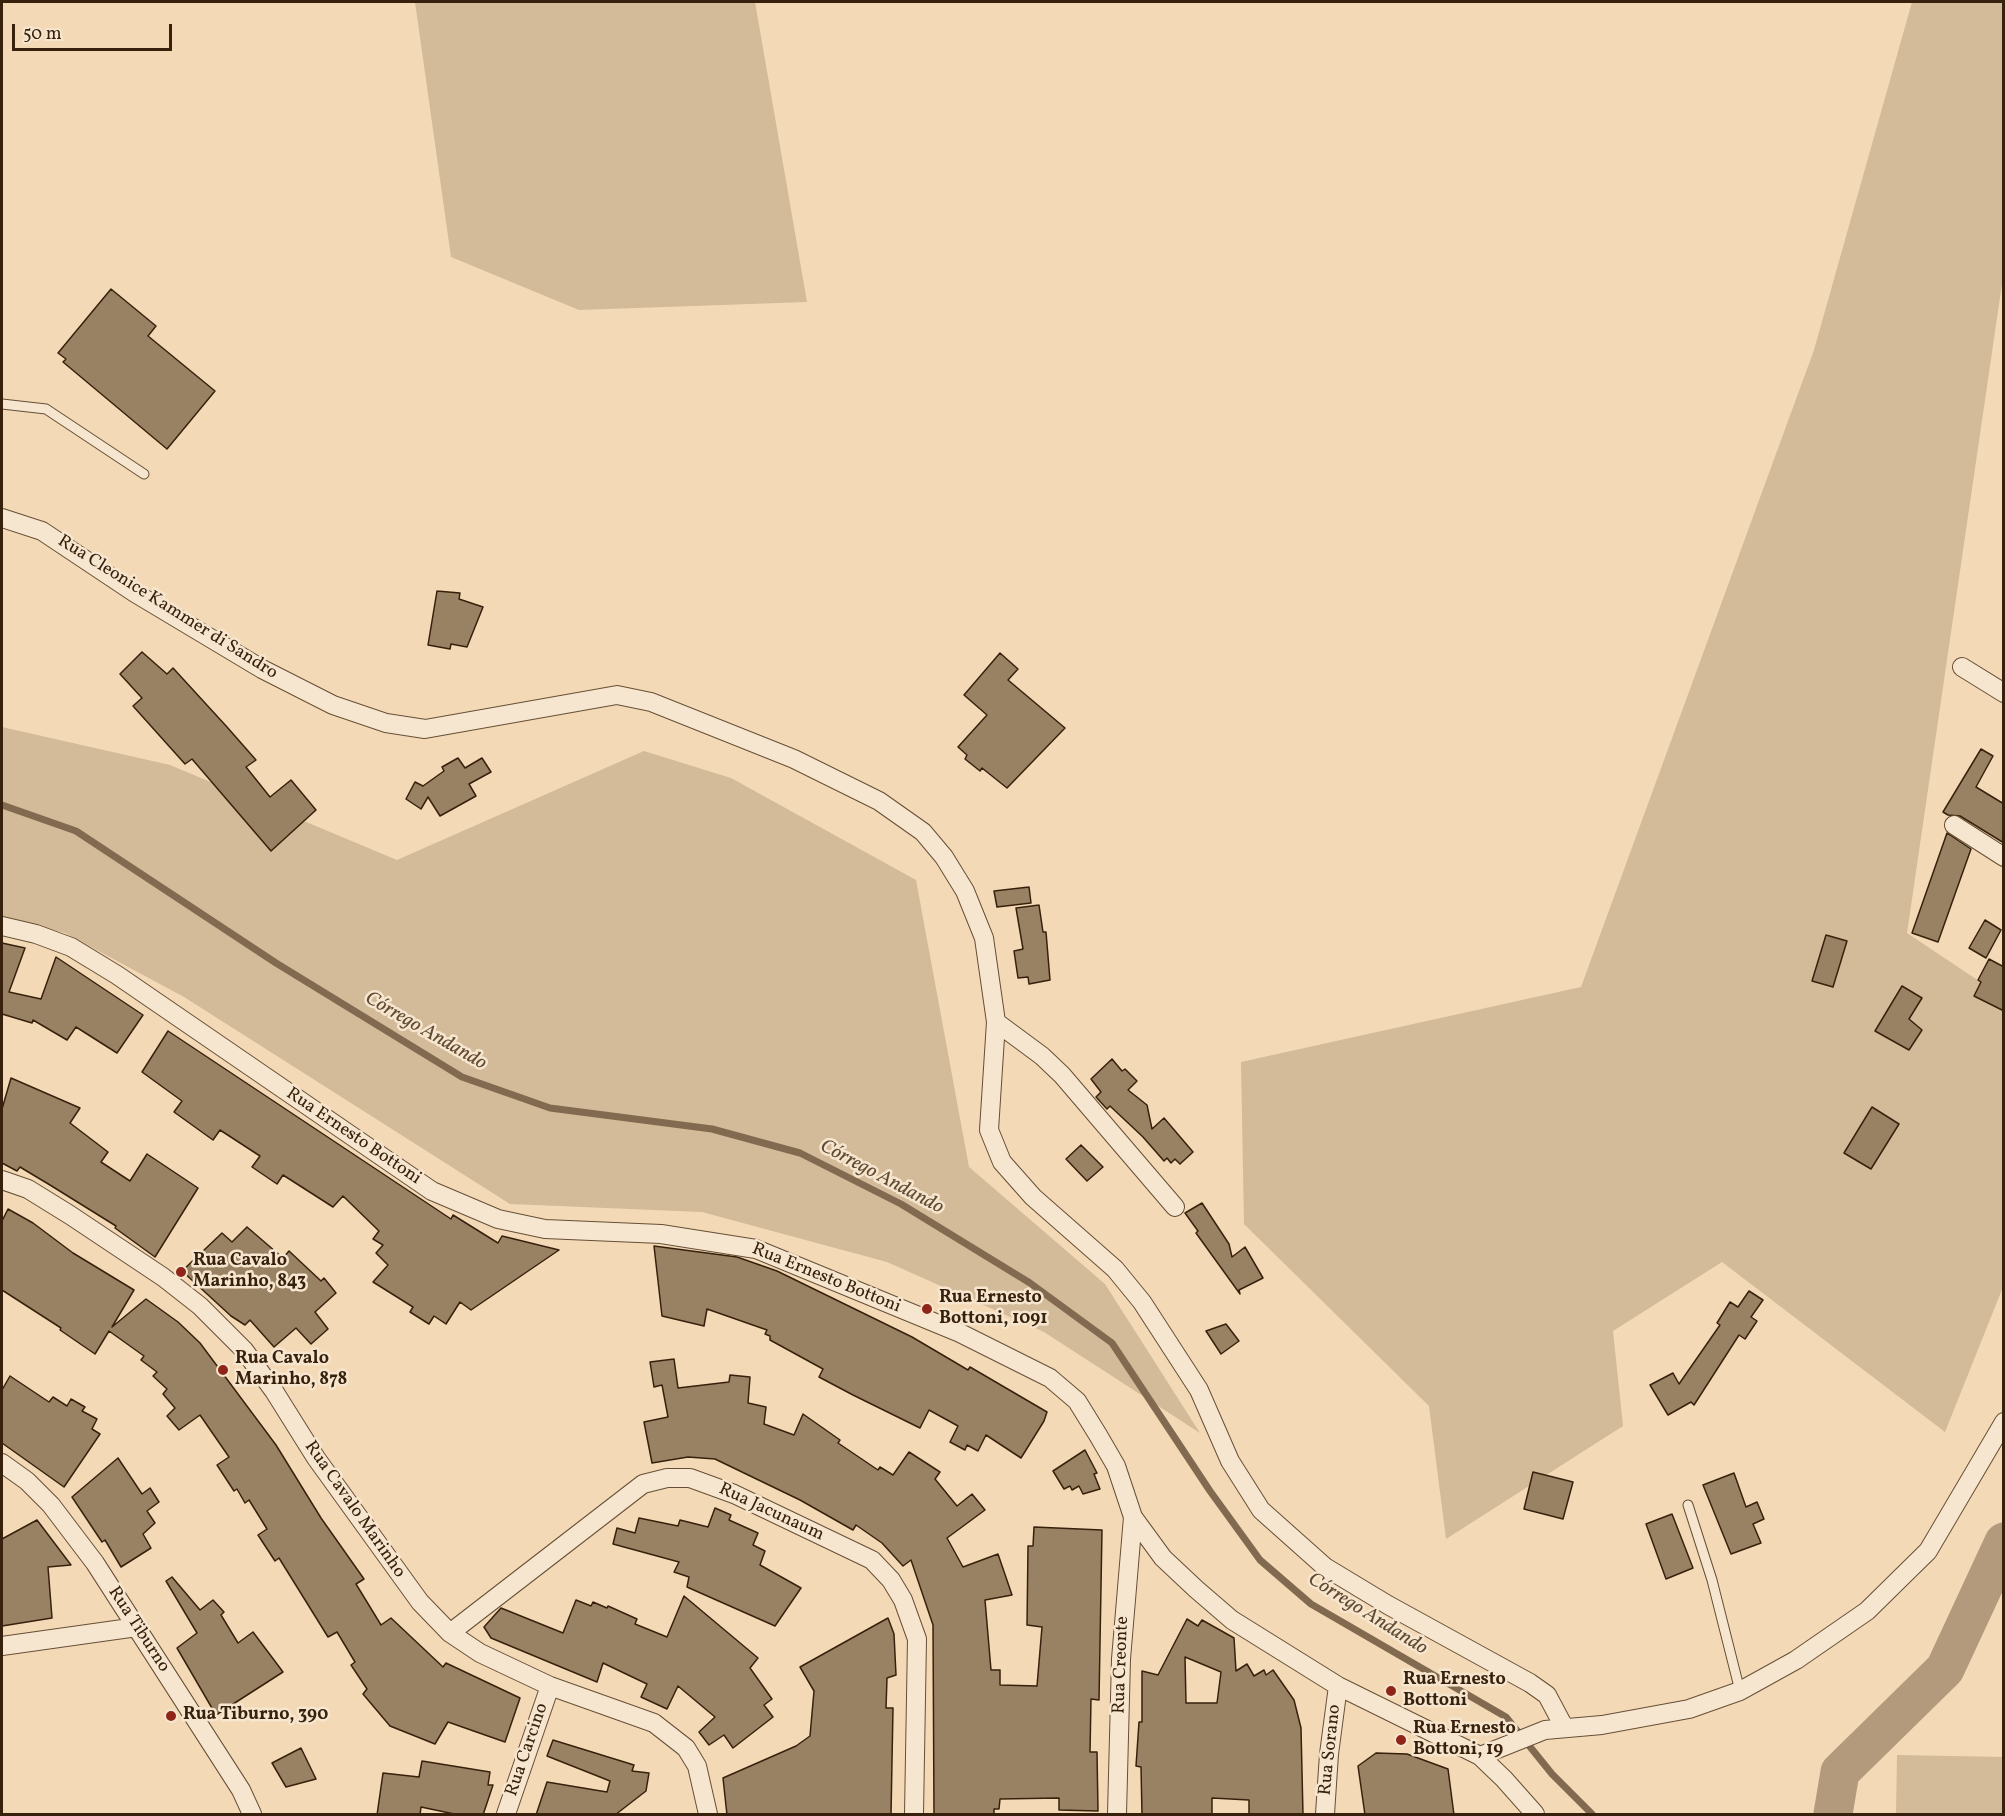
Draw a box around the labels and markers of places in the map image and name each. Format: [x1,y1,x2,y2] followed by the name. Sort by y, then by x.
[193,1251,306,1294] place label: Rua Cavalo Marinho, 843
[174,1265,188,1279] marker: Rua Cavalo Marinho, 843
[939,1288,1048,1330] place label: Rua Ernesto Bottoni, 1091
[920,1302,934,1316] marker: Rua Ernesto Bottoni, 1091
[235,1349,347,1392] place label: Rua Cavalo Marinho, 878
[216,1363,230,1377] marker: Rua Cavalo Marinho, 878
[1403,1670,1506,1712] place label: Rua Ernesto Bottoni
[1384,1684,1398,1698] marker: Rua Ernesto Bottoni
[183,1705,328,1727] place label: Rua Tiburno, 390
[164,1709,178,1723] marker: Rua Tiburno, 390
[1413,1719,1516,1762] place label: Rua Ernesto Bottoni, 19
[1394,1733,1408,1747] marker: Rua Ernesto Bottoni, 19

